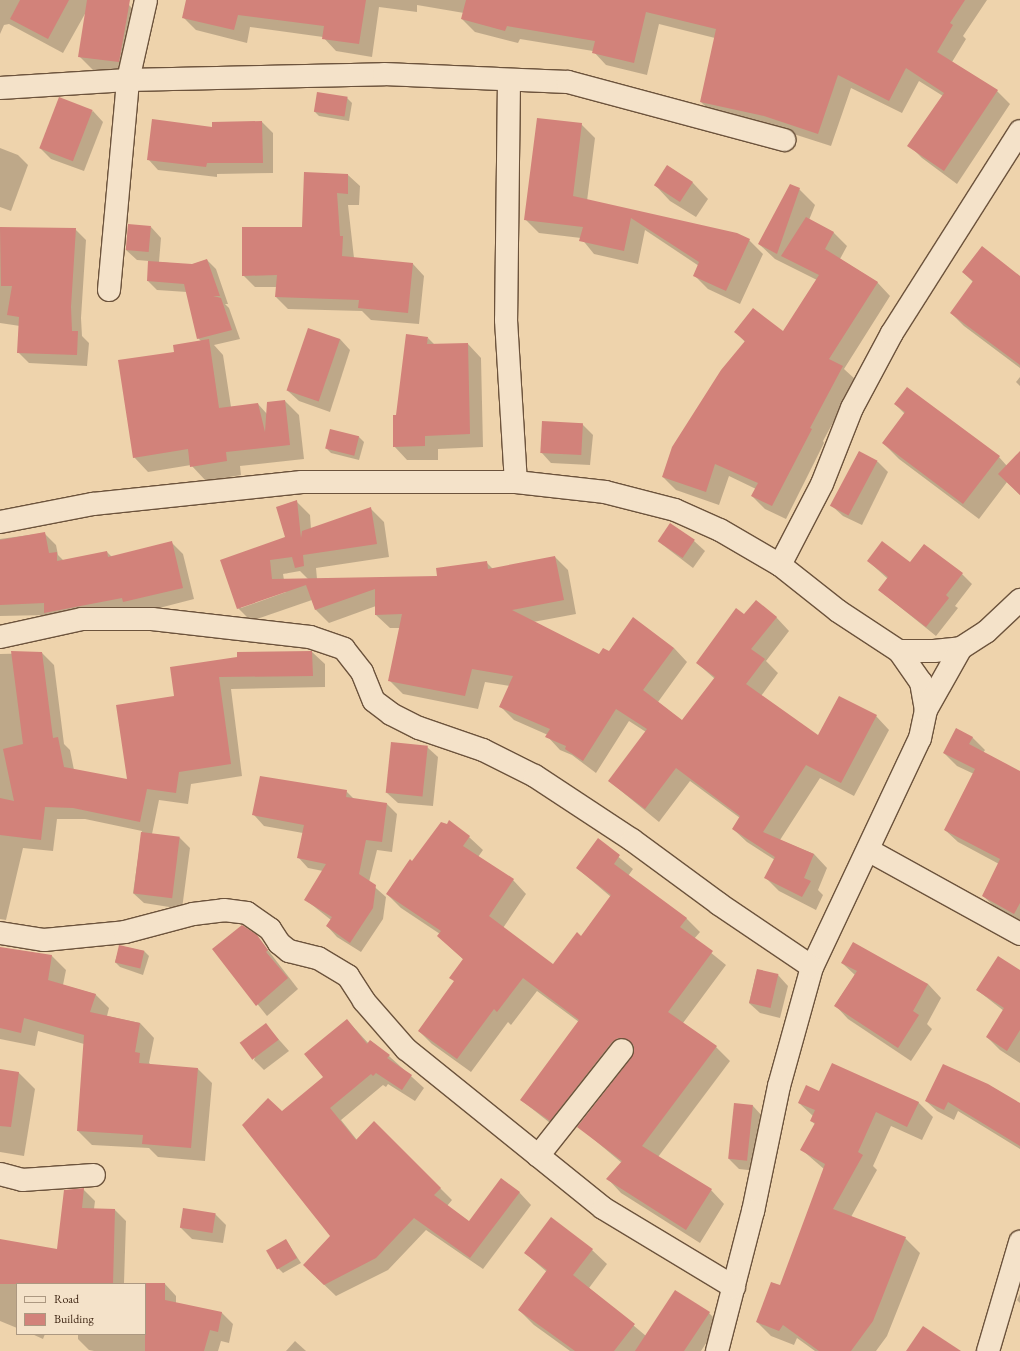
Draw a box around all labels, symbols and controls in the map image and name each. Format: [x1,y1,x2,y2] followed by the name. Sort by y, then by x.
[16,1283,146,1335] legend
[54,1291,79,1307] text: Road
[54,1311,94,1327] text: Building

